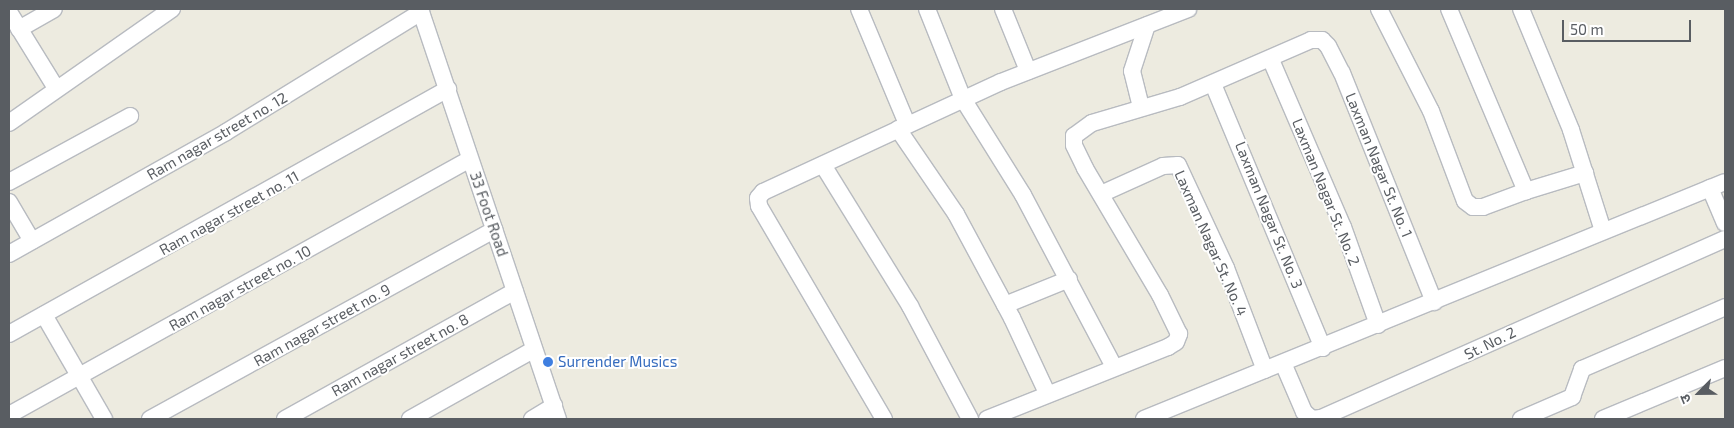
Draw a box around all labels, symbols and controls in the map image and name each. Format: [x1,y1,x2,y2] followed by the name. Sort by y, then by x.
[1564,10,1693,42] scale bar
[1570,20,1604,38] text: 50 m
[143,88,291,184] street label: Ram nagar street no. 12
[1342,90,1416,240] street label: Laxman Nagar St. No. 1
[1288,116,1364,268] street label: Laxman Nagar St. No. 2
[1231,139,1307,291] street label: Laxman Nagar St. No. 3
[156,167,302,259] street label: Ram nagar street no. 11
[1171,167,1251,319] street label: Laxman Nagar St. No. 4
[466,169,512,259] street label: 33 Foot Road
[166,241,314,335] street label: Ram nagar street no. 10
[250,280,394,370] street label: Ram nagar street no. 9
[328,310,472,400] street label: Ram nagar street no. 8
[1461,323,1519,363] street label: St. No. 2
[558,353,678,371] place label: Surrender Musics
[542,356,554,368] marker: Surrender Musics
[1674,368,1724,418] north arrow
[1675,392,1694,406] text: उ

